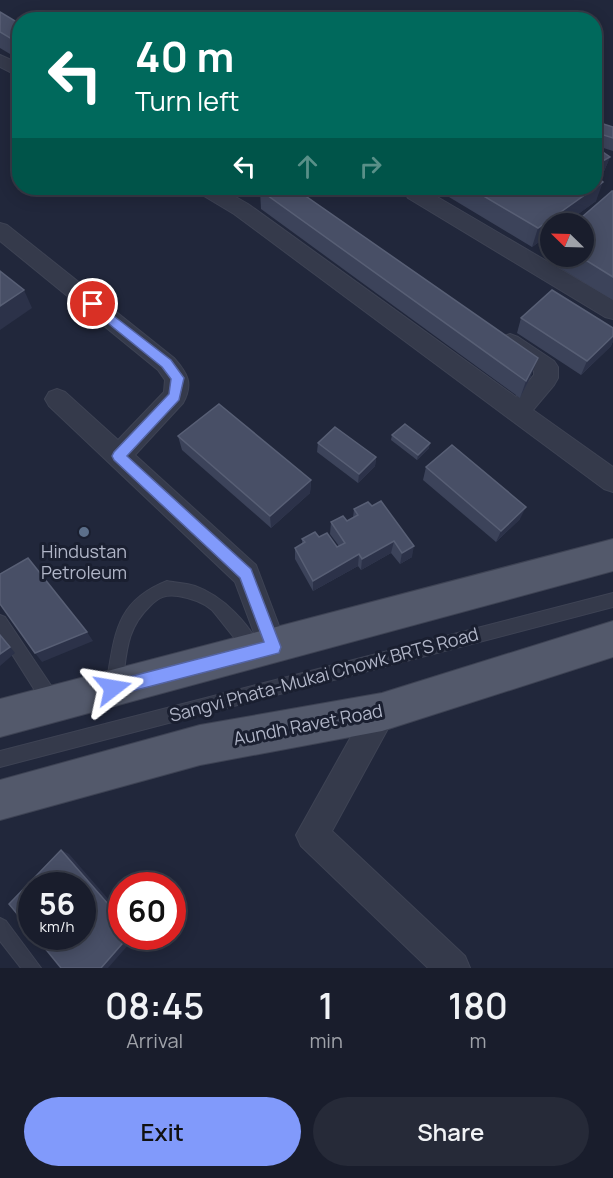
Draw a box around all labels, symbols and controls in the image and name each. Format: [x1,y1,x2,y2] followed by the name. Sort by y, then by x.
[135,27,234,85] text: 40 m
[36,36,114,114] icon: left
[135,82,239,119] text: Turn left
[228,150,261,183] icon: left
[291,150,324,183] icon: ahead
[354,150,387,183] icon: right
[540,213,594,267] north arrow
[540,213,594,267] map controls
[67,278,118,329] pin
[76,287,109,320] icon: arrive
[77,525,91,539] marker: Hindustan Petroleum
[41,539,127,584] place label: Hindustan Petroleum
[167,621,481,727] street label: Sangvi Phata-Mukai Chowk BRTS Road
[81,656,145,720] position arrow
[231,698,384,750] street label: Aundh Ravet Road
[108,872,186,950] speed limit sign: 60
[39,883,75,924] text: 56
[40,916,74,937] text: km/h
[105,981,204,1030] text: 08:45
[319,981,334,1030] text: 1
[448,981,508,1030] text: 180
[126,1027,183,1054] text: Arrival
[309,1027,343,1054] text: min
[469,1027,486,1054] text: m
[24,1097,301,1166] button: Exit
[313,1097,589,1166] button: Share

